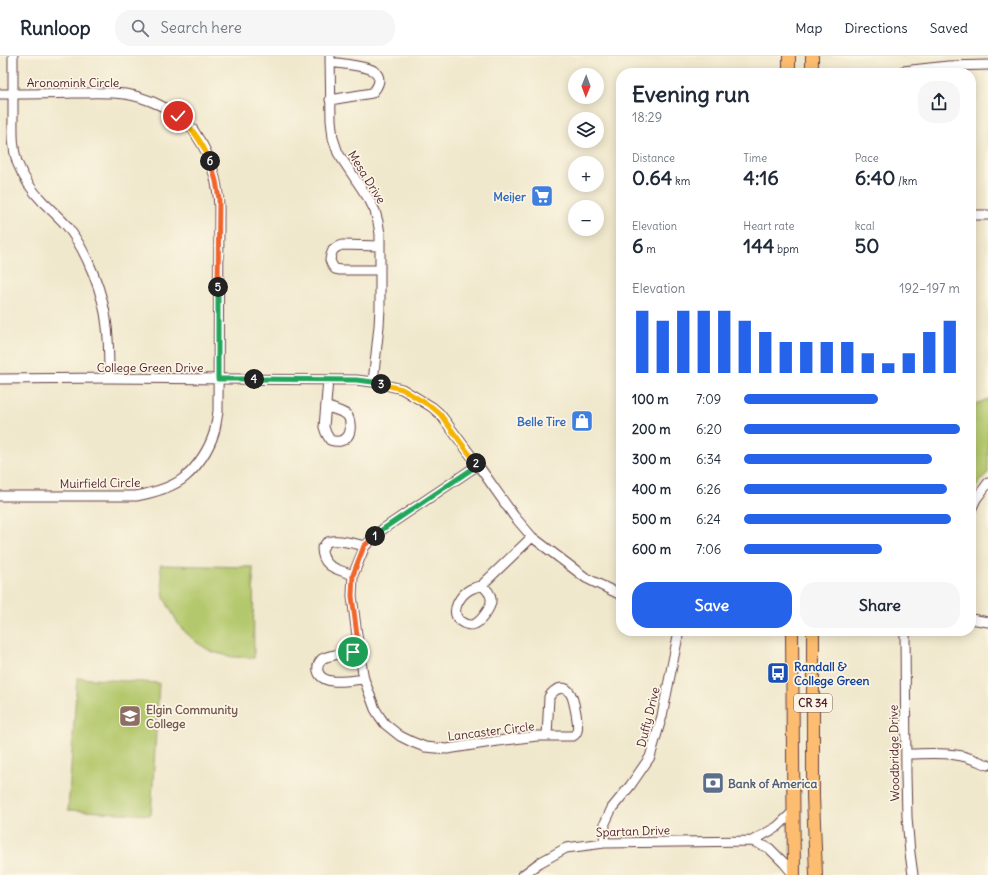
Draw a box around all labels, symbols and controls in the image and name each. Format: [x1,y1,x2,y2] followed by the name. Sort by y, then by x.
[115,10,395,46] search box
[20,16,91,40] text: Runloop
[129,17,151,39] icon: search
[161,18,242,37] text: Search here
[795,19,822,37] text: Map
[844,19,908,37] text: Directions
[930,19,968,37] text: Saved
[568,68,604,104] north arrow
[568,68,604,236] map controls
[27,75,119,90] street label: Aronomink Circle
[632,80,750,108] text: Evening run
[918,81,960,123] button: share
[161,99,195,133] pin
[167,105,189,127] icon: check
[632,109,662,126] text: 18:29
[568,112,604,148] button: layers
[345,148,389,206] street label: Mesa Drive
[200,151,220,171] pin: 6
[632,151,675,165] text: Distance
[743,151,767,165] text: Time
[855,151,879,165] text: Pace
[207,154,213,168] text: 6
[568,156,604,192] button: +
[632,165,672,190] text: 0.64
[743,165,779,190] text: 4:16
[855,165,895,190] text: 6:40
[672,174,690,188] text: km
[895,174,917,188] text: /km
[529,183,555,209] supermarket icon: Meijer
[493,189,526,204] place label: Meijer
[568,200,604,236] button: −
[632,219,677,233] text: Elevation
[743,219,794,233] text: Heart rate
[855,219,874,233] text: kcal
[632,233,644,258] text: 6
[743,233,774,258] text: 144
[855,233,879,258] text: 50
[644,242,656,256] text: m
[774,242,799,256] text: bpm
[208,277,228,297] pin: 5
[215,280,221,294] text: 5
[632,280,685,297] text: Elevation
[899,280,960,297] text: 192–197 m
[97,360,203,375] street label: College Green Drive
[244,369,264,389] pin: 4
[251,372,257,386] text: 4
[371,374,391,394] pin: 3
[378,377,384,391] text: 3
[632,391,669,408] text: 100 m
[696,391,721,408] text: 7:09
[569,408,595,434] shop icon: Belle Tire
[517,414,567,429] place label: Belle Tire
[632,421,671,438] text: 200 m
[696,421,722,438] text: 6:20
[632,451,671,468] text: 300 m
[696,451,721,468] text: 6:34
[466,453,486,473] pin: 2
[473,456,479,470] text: 2
[60,475,140,491] street label: Muirfield Circle
[632,481,671,498] text: 400 m
[696,481,721,498] text: 6:26
[632,511,671,528] text: 500 m
[696,511,721,528] text: 6:24
[365,526,385,546] pin: 1
[373,529,377,543] text: 1
[632,541,671,558] text: 600 m
[696,541,721,558] text: 7:06
[632,582,792,628] button: Save
[800,582,960,628] button: Share
[336,635,370,669] pin
[342,641,364,663] icon: arrive
[794,659,870,689] place label: Randall & College Green
[765,660,791,686] bus stop icon: Randall & College Green
[633,685,663,749] street label: Duffy Drive
[794,694,832,712] road number: CR 34
[146,702,238,732] place label: Elgin Community College
[117,703,143,729] school or university icon: Elgin Community College
[886,705,902,801] street label: Woodbridge Drive
[447,718,535,744] street label: Lancaster Circle
[700,770,726,796] bank icon: Bank of America
[728,776,817,791] place label: Bank of America
[596,822,670,840] street label: Spartan Drive

